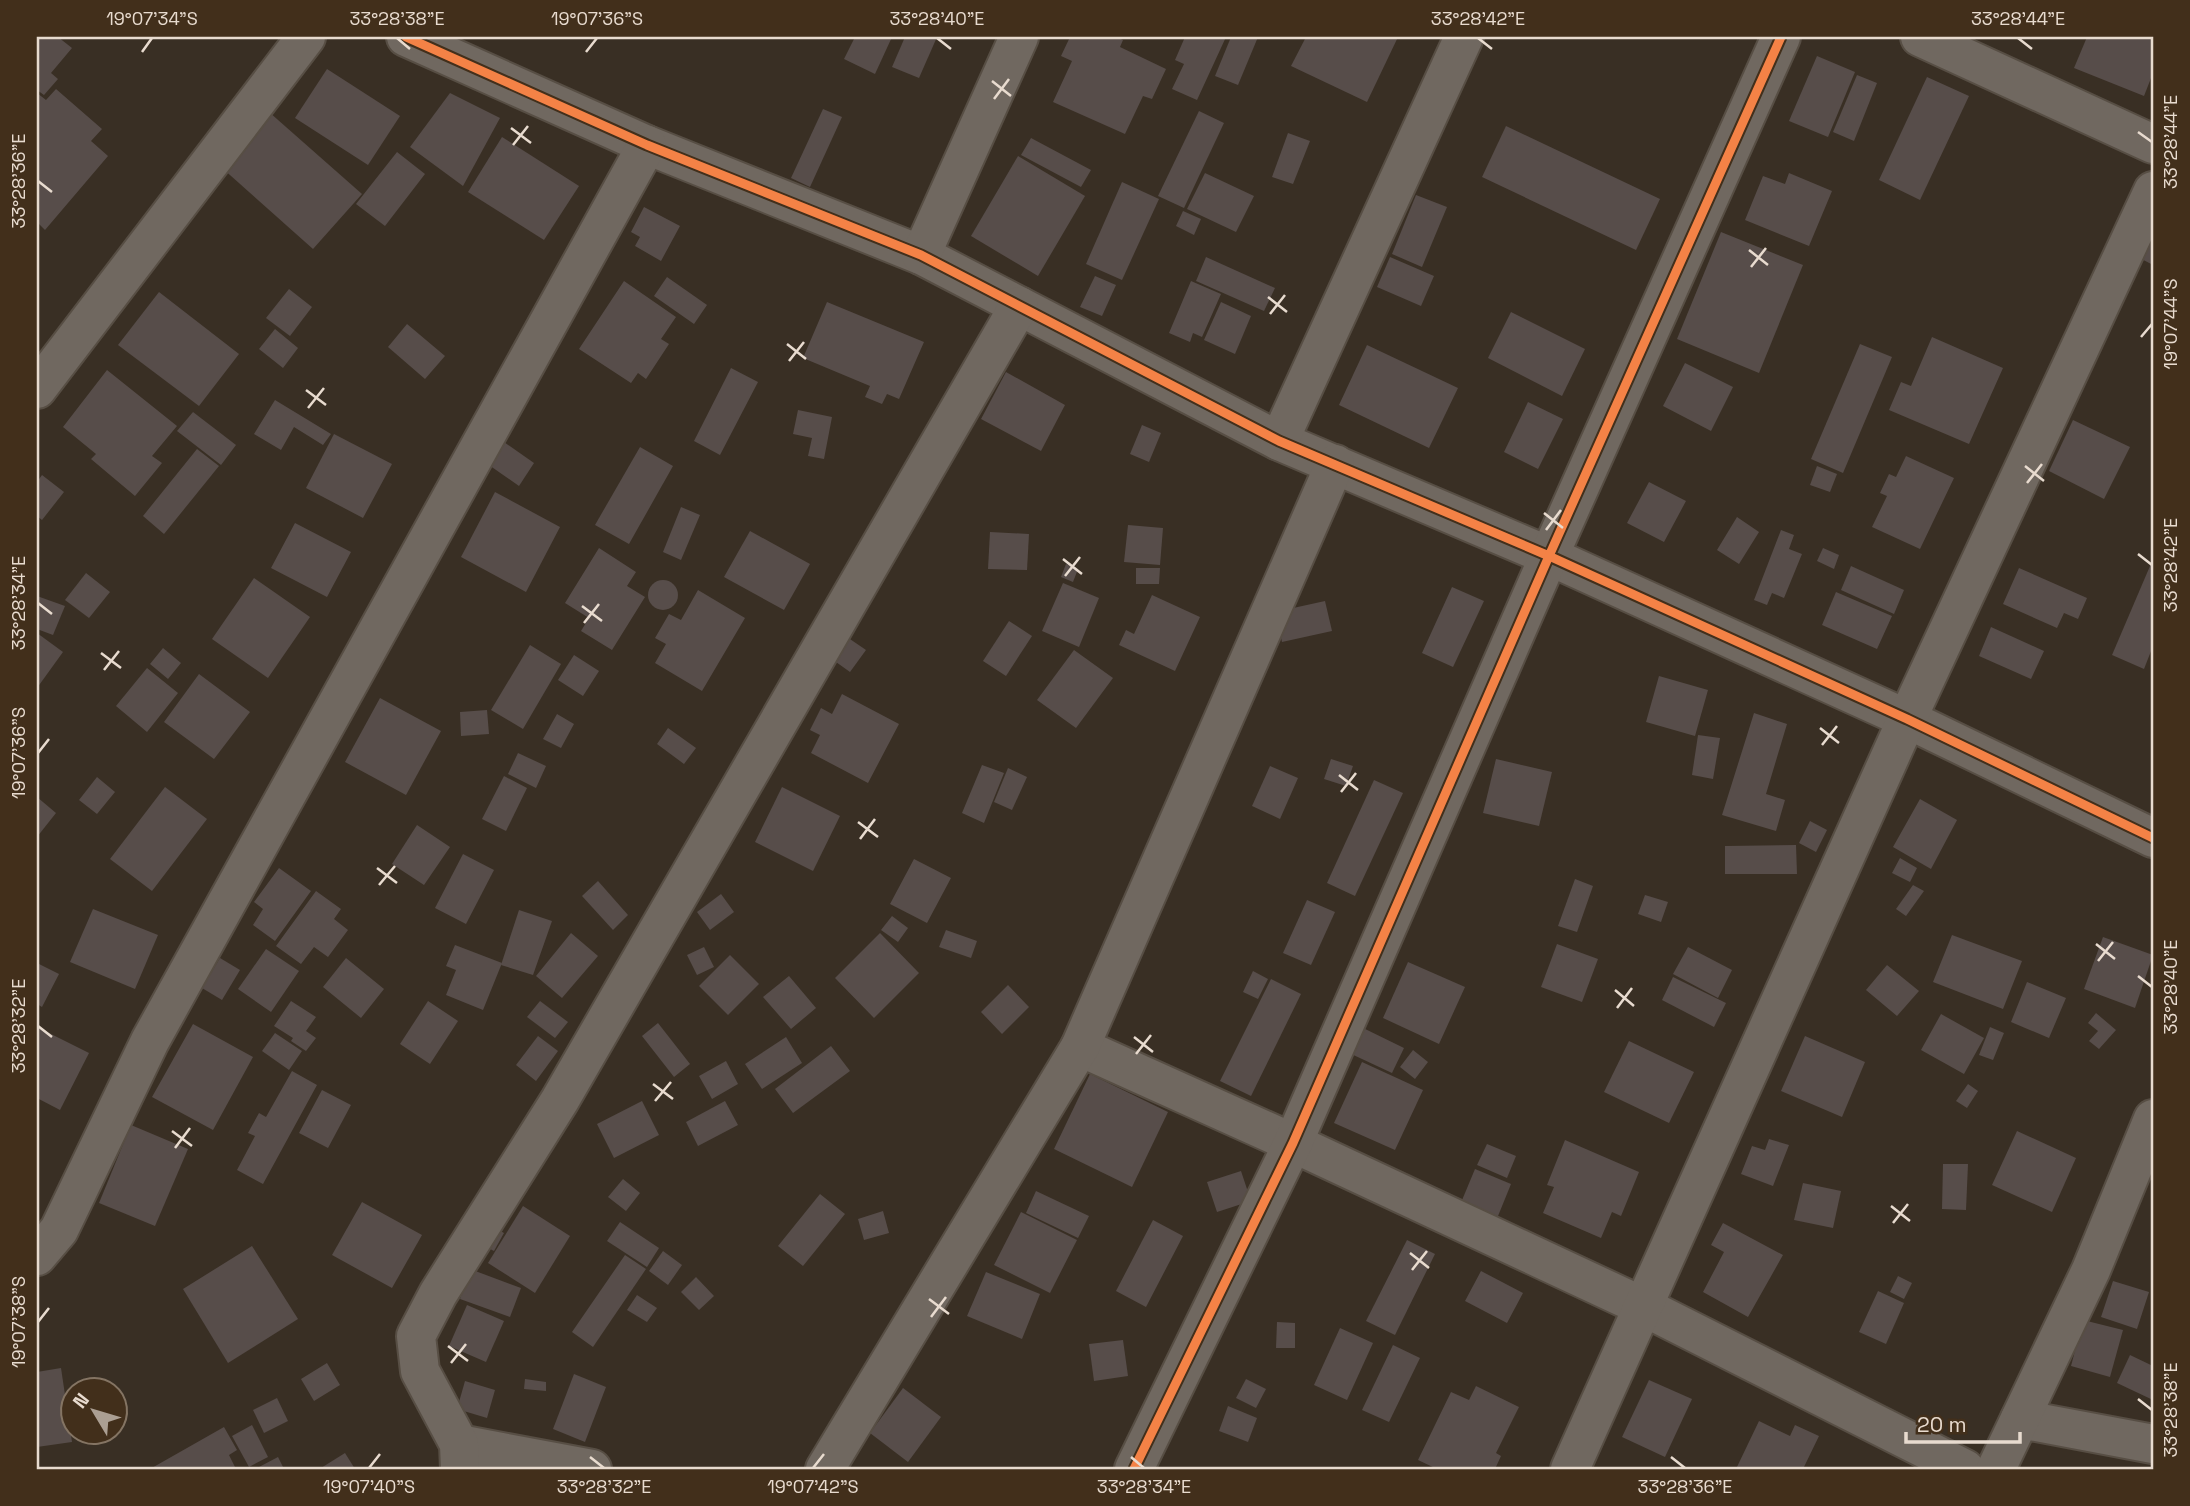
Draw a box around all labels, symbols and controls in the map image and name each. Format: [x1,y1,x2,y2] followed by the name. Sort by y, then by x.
[106,7,198,30] text: 19°07'34"S
[349,7,445,30] text: 33°28'38"E
[551,7,643,30] text: 19°07'36"S
[889,7,985,30] text: 33°28'40"E
[1431,7,1525,30] text: 33°28'42"E
[1971,7,2065,30] text: 33°28'44"E
[2159,95,2182,189] text: 33°28'44"E
[7,134,30,228] text: 33°28'36"E
[2159,278,2182,370] text: 19°07'44"S
[2159,518,2182,612] text: 33°28'42"E
[7,556,30,650] text: 33°28'34"E
[7,707,30,799] text: 19°07'36"S
[2159,939,2182,1035] text: 33°28'40"E
[7,979,30,1073] text: 33°28'32"E
[7,1276,30,1368] text: 19°07'38"S
[2159,1362,2182,1458] text: 33°28'38"E
[60,1376,130,1446] north arrow
[67,1388,95,1414] text: N
[1906,1401,2020,1445] scale bar
[1917,1411,1967,1438] text: 20 m
[323,1475,415,1498] text: 19°07'40"S
[557,1475,651,1498] text: 33°28'32"E
[767,1475,859,1498] text: 19°07'42"S
[1097,1475,1191,1498] text: 33°28'34"E
[1638,1475,1732,1498] text: 33°28'36"E

